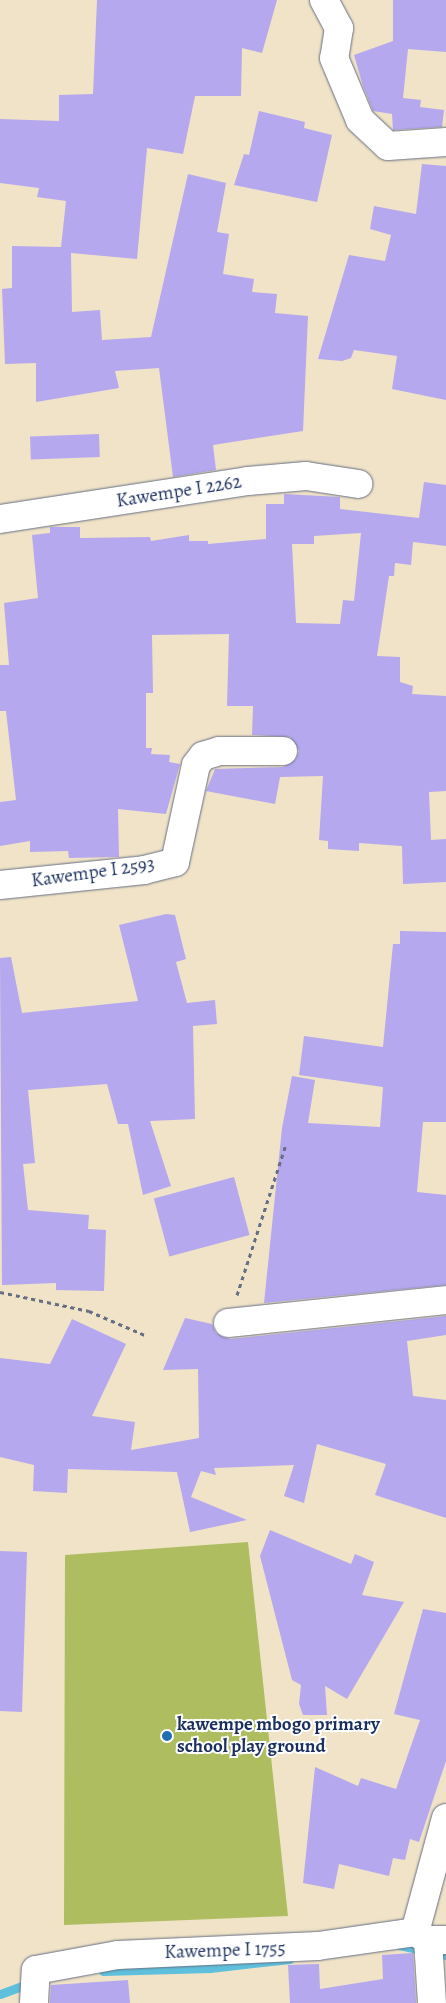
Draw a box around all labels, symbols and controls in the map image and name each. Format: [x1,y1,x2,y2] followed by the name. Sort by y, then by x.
[115,471,243,513] street label: Kawempe I 2262
[30,853,156,893] street label: Kawempe I 2593
[177,1714,380,1758] place label: kawempe mbogo primary school play ground
[161,1730,173,1742] marker: kawempe mbogo primary school play ground
[164,1937,286,1965] street label: Kawempe I 1755

